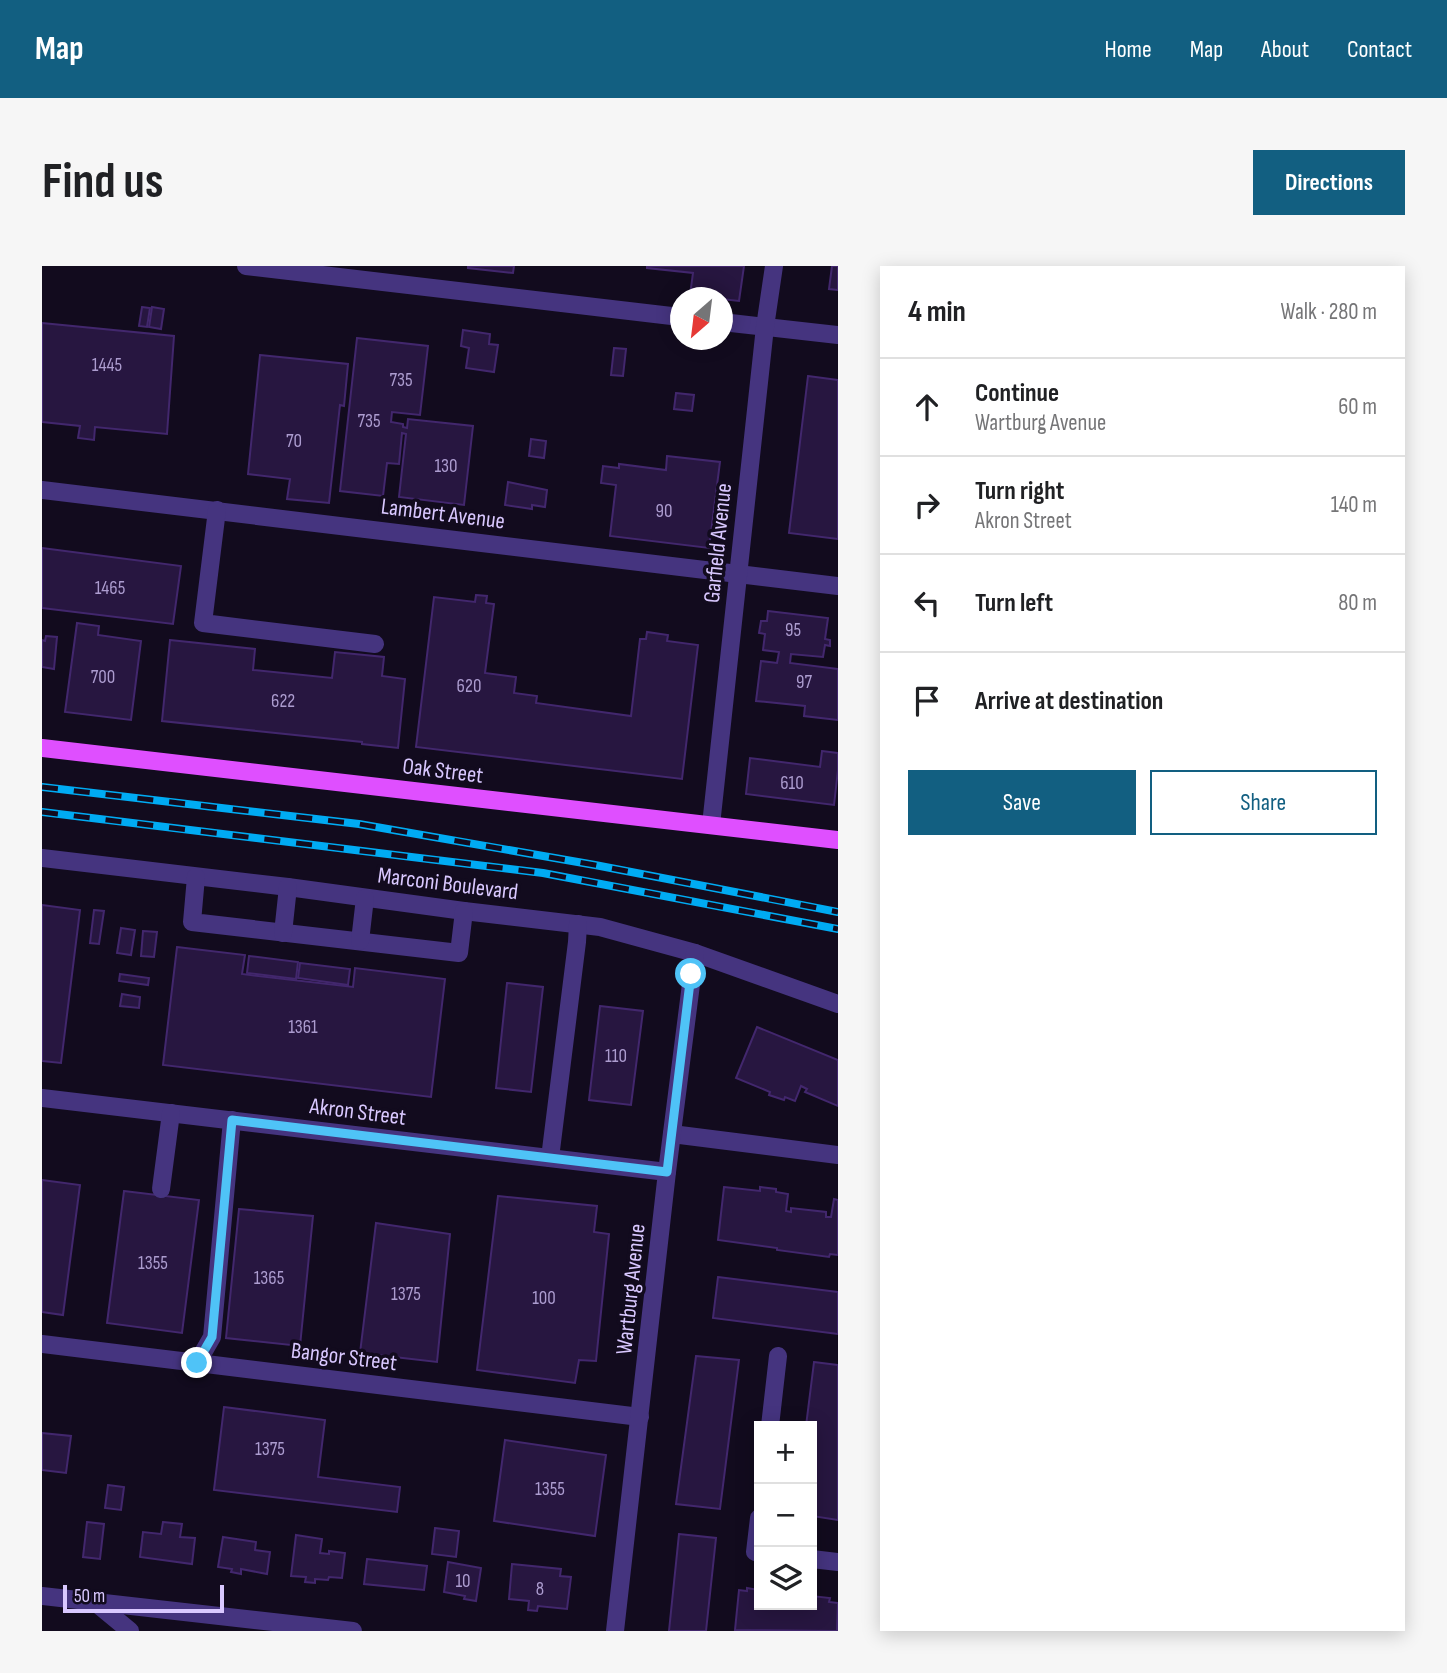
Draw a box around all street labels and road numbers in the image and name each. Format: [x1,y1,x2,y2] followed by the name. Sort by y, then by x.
[698,482,738,604] street label: Garfield Avenue
[379,492,506,535] street label: Lambert Avenue
[401,752,485,790] street label: Oak Street
[376,861,520,906] street label: Marconi Boulevard
[307,1092,408,1132] street label: Akron Street
[610,1222,652,1356] street label: Wartburg Avenue
[289,1337,398,1377] street label: Bangor Street

